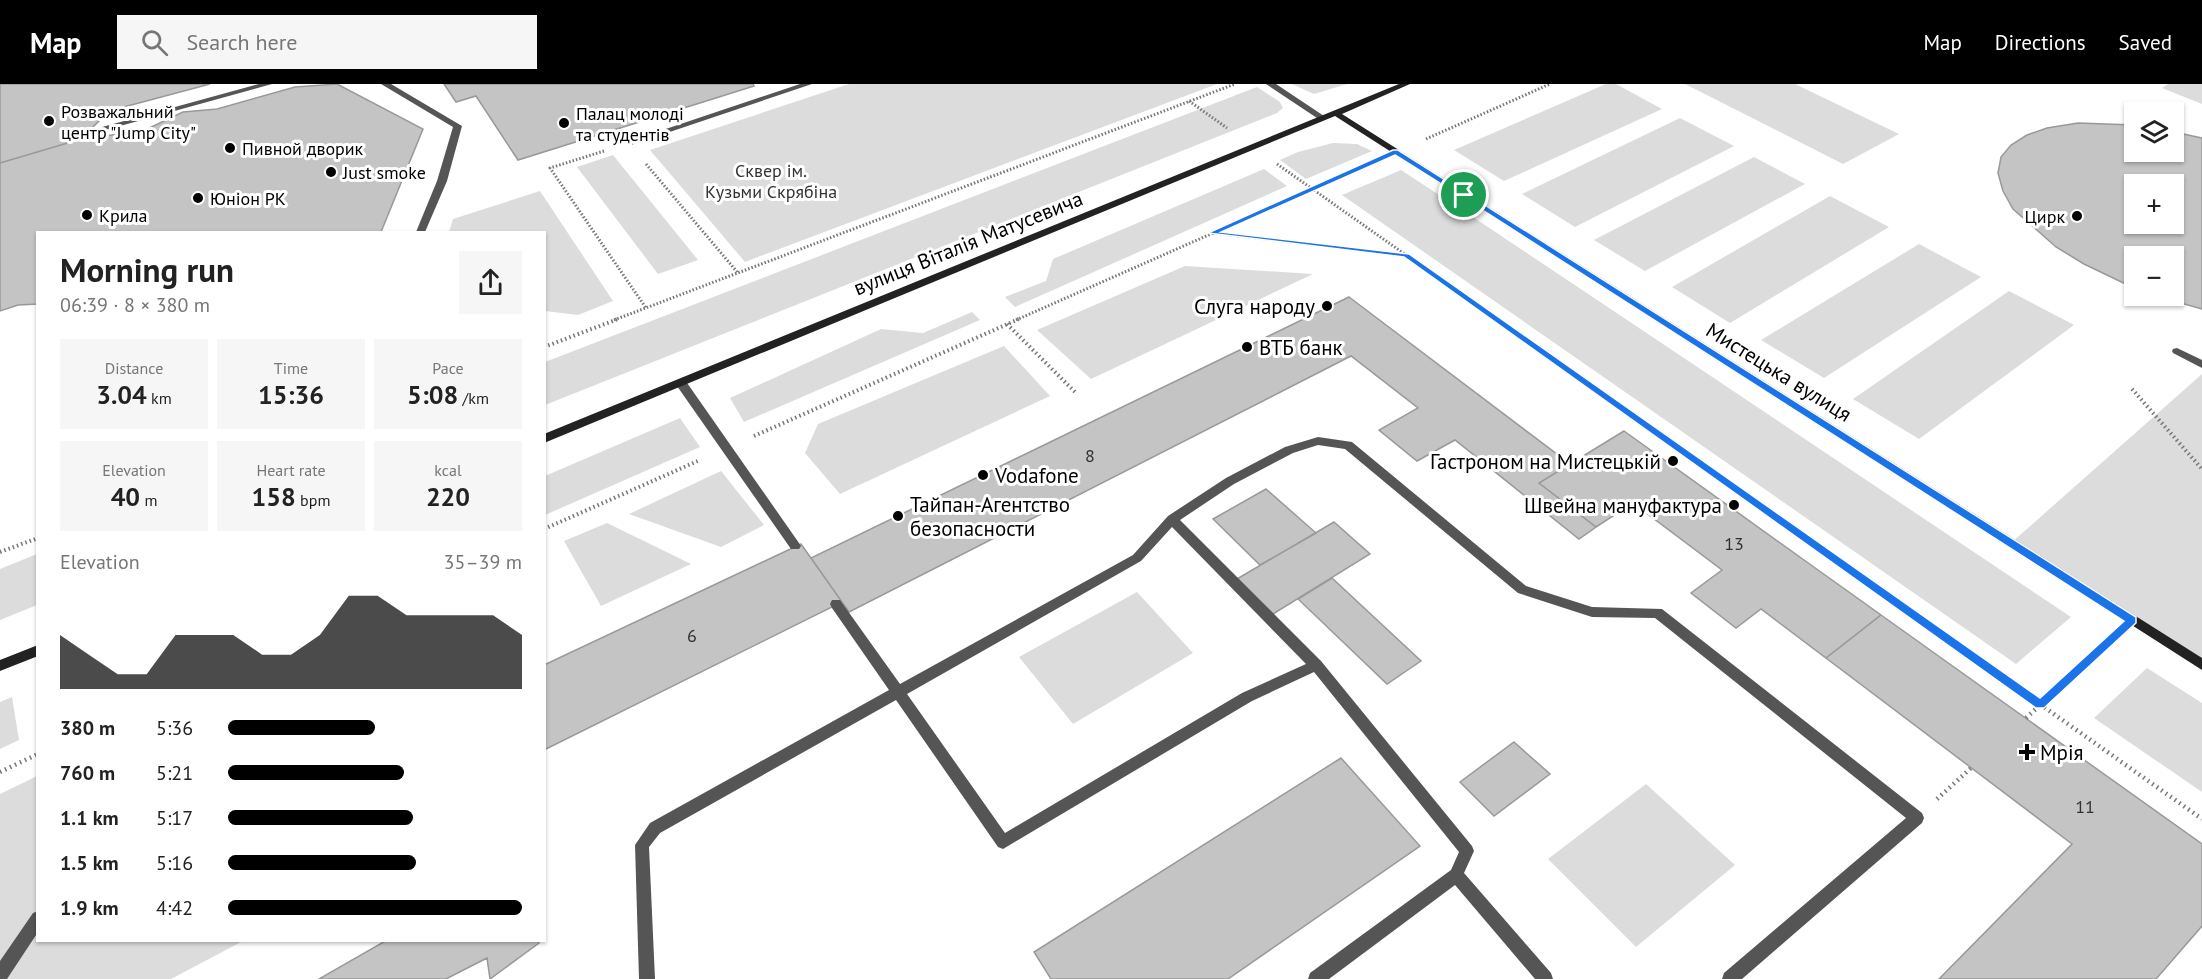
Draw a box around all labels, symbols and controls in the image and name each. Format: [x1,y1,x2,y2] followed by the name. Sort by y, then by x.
[117,15,537,69] search box
[30,24,81,61] text: Map
[138,26,171,59] icon: search
[186,28,297,56] text: Search here
[1923,29,1962,56] text: Map
[1995,29,2086,56] text: Directions
[2119,29,2172,56] text: Saved
[61,100,196,144] place label: Розважальний центр "Jump City"
[576,102,684,146] place label: Палац молоді та студентів
[2124,102,2184,306] map controls
[2124,102,2184,162] button: layers
[42,114,56,128] marker: Розважальний центр "Jump City"
[557,116,571,130] marker: Палац молоді та студентів
[242,137,364,160] place label: Пивной дворик
[223,141,237,155] marker: Пивной дворик
[705,159,837,203] park label: Сквер ім. Кузьми Скрябіна
[342,161,426,184] place label: Just smoke
[324,165,338,179] marker: Just smoke
[1438,169,1489,220] pin
[2124,174,2184,234] button: +
[1447,178,1480,211] icon: arrive
[849,185,1087,301] street label: вулиця Віталія Матусевича
[210,187,286,210] place label: Юніон РК
[191,191,205,205] marker: Юніон РК
[99,204,148,227] place label: Крила
[2024,205,2065,228] place label: Цирк
[80,208,94,222] marker: Крила
[2070,209,2084,223] marker: Цирк
[2124,246,2184,306] button: −
[60,248,234,291] text: Morning run
[459,251,522,314] button: share
[60,292,210,318] text: 06:39 · 8 × 380 m
[1194,293,1315,320] place label: Слуга народу
[1320,299,1334,313] marker: Слуга народу
[1701,316,1857,428] street label: Мистецька вулиця
[1259,334,1343,361] place label: ВТБ банк
[1240,340,1254,354] marker: ВТБ банк
[105,358,163,378] text: Distance
[274,358,308,378] text: Time
[432,358,464,378] text: Pace
[96,378,147,411] text: 3.04
[258,378,324,411] text: 15:36
[407,378,458,411] text: 5:08
[147,388,172,408] text: km
[458,388,489,408] text: /km
[1085,444,1095,467] house number: 8
[1430,448,1661,475] place label: Гастроном на Мистецькій
[1666,454,1680,468] marker: Гастроном на Мистецькій
[102,460,166,480] text: Elevation
[256,460,326,480] text: Heart rate
[434,460,462,480] text: kcal
[994,462,1079,489] place label: Vodafone
[976,468,990,482] marker: Vodafone
[111,480,140,513] text: 40
[252,480,296,513] text: 158
[426,480,470,513] text: 220
[140,490,157,510] text: m
[296,490,330,510] text: bpm
[910,491,1070,542] place label: Тайпан-Агентство безопасности
[1524,492,1722,519] place label: Швейна мануфактура
[1727,498,1741,512] marker: Швейна мануфактура
[891,509,905,523] marker: Тайпан-Агентство безопасности
[1724,532,1744,555] house number: 13
[60,549,140,575] text: Elevation
[444,549,522,575] text: 35–39 m
[687,624,697,647] house number: 6
[60,715,115,741] text: 380 m
[156,715,193,741] text: 5:36
[2040,739,2084,766] place label: Мрія
[2018,743,2036,761] marker: Мрія
[60,760,115,786] text: 760 m
[156,760,193,786] text: 5:21
[2075,795,2095,818] house number: 11
[60,805,119,831] text: 1.1 km
[156,805,193,831] text: 5:17
[60,850,119,876] text: 1.5 km
[156,850,193,876] text: 5:16
[60,895,119,921] text: 1.9 km
[156,895,193,921] text: 4:42

